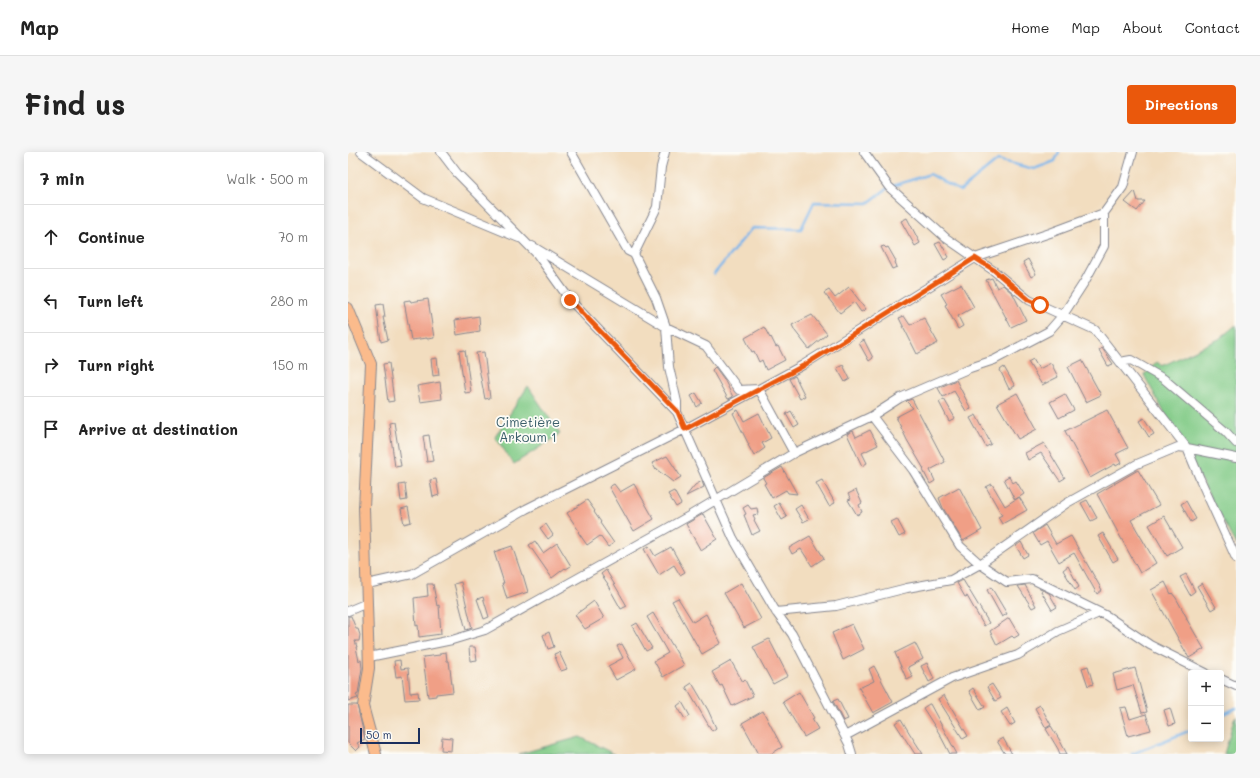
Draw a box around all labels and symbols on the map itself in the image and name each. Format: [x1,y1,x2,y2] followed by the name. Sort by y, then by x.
[561,291,579,309] route end
[1031,296,1049,314] route start
[496,413,560,445] park label: Cimetière Arkoum 1
[360,726,420,745] scale bar

